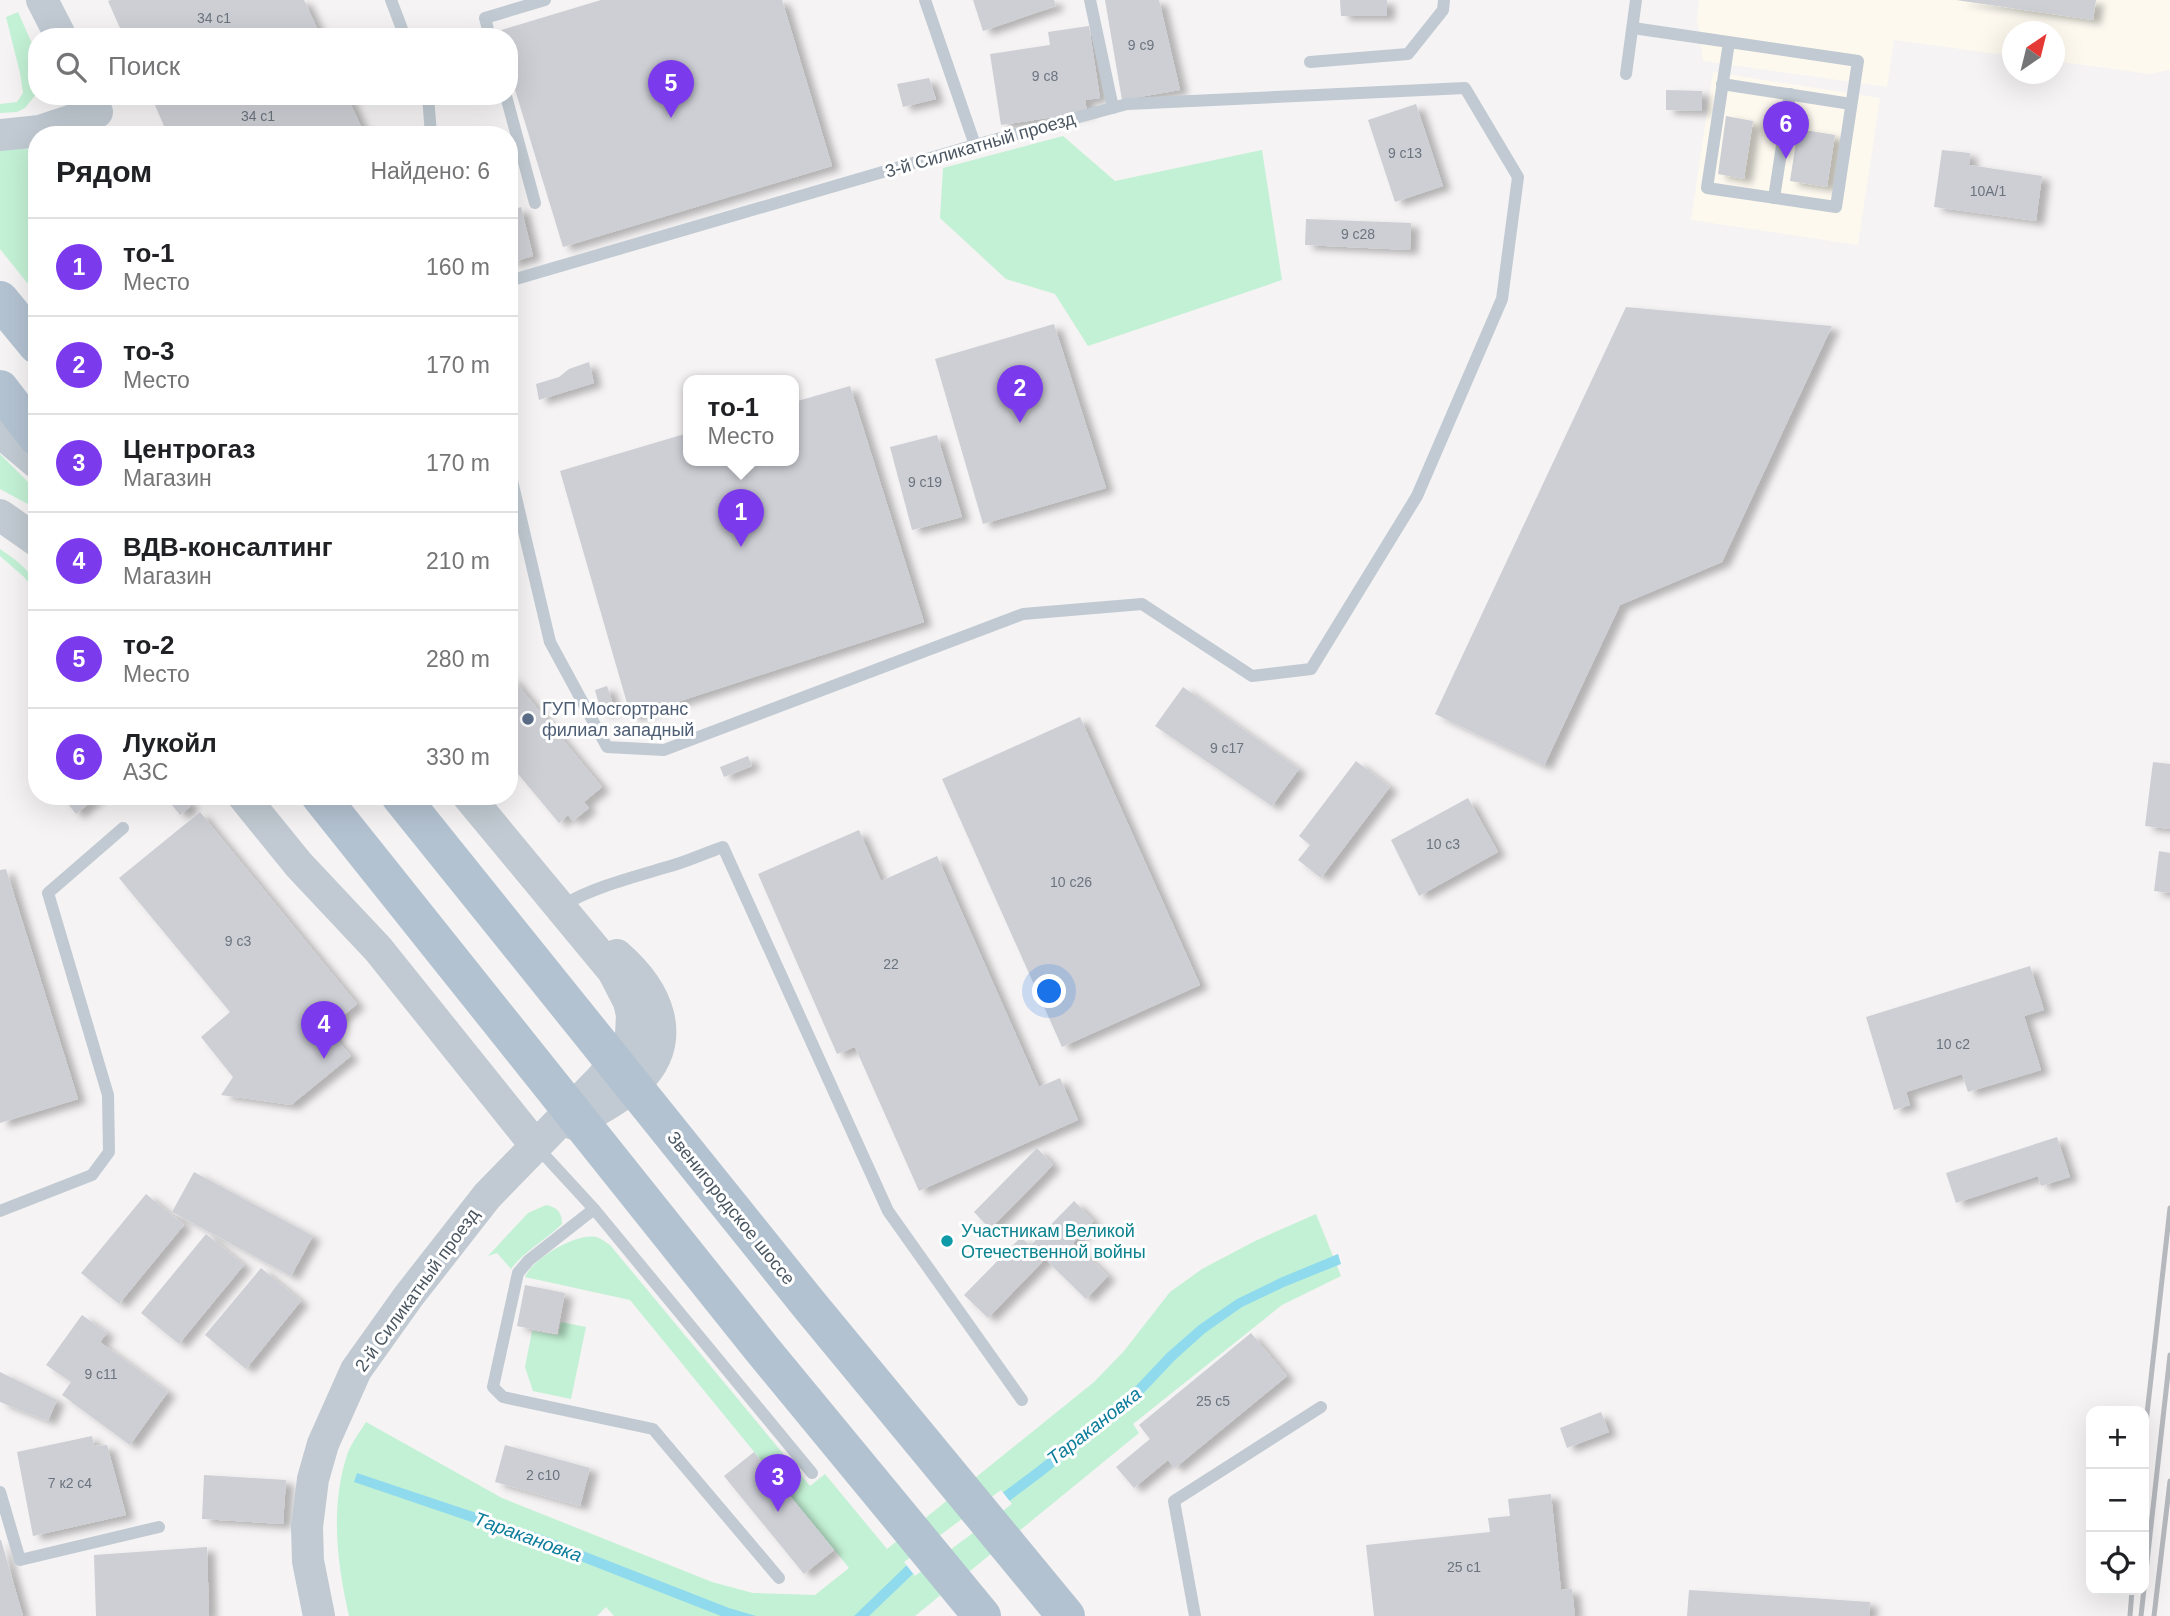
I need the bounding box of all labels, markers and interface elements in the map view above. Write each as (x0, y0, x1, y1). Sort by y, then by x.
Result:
house number: 34 с1 (197, 10, 231, 26)
north arrow (2002, 21, 2065, 84)
search box (28, 28, 518, 105)
house number: 9 с9 (1128, 37, 1154, 53)
icon: search (52, 48, 90, 86)
text: Поиск (108, 51, 180, 81)
pin: 5 (648, 60, 694, 118)
house number: 9 с8 (1032, 68, 1058, 84)
pin: 6 (1763, 101, 1809, 159)
house number: 34 с1 (241, 108, 275, 124)
street label: 3-й Силикатный проезд (883, 108, 1078, 182)
house number: 9 с13 (1388, 145, 1422, 161)
text: Рядом (56, 155, 152, 188)
text: Найдено: 6 (370, 158, 490, 184)
house number: 10А/1 (1970, 183, 2007, 199)
house number: 9 с28 (1341, 226, 1375, 242)
text: то-1 (123, 238, 174, 268)
text: 1 (73, 254, 85, 280)
text: 160 m (426, 254, 490, 280)
text: Место (123, 269, 190, 295)
text: то-3 (123, 336, 174, 366)
text: 2 (73, 352, 85, 378)
text: 170 m (426, 352, 490, 378)
pin: 2 (997, 365, 1043, 423)
text: Место (123, 367, 190, 393)
popup (683, 375, 799, 466)
text: то-1 (708, 392, 759, 422)
text: Место (708, 423, 774, 449)
text: Центрогаз (123, 434, 256, 464)
text: 3 (73, 450, 85, 476)
text: 170 m (426, 450, 490, 476)
text: Магазин (123, 465, 212, 491)
house number: 9 с19 (908, 474, 942, 490)
pin: 1 (718, 489, 764, 547)
text: ВДВ-консалтинг (123, 532, 333, 562)
text: 4 (73, 548, 85, 574)
text: 210 m (426, 548, 490, 574)
text: Магазин (123, 563, 212, 589)
text: то-2 (123, 630, 174, 660)
text: 5 (73, 646, 85, 672)
text: 280 m (426, 646, 490, 672)
text: Место (123, 661, 190, 687)
place label: ГУП Мосгортранс филиал западный (542, 699, 694, 740)
marker: ГУП Мосгортранс филиал западный (520, 711, 536, 727)
text: Лукойл (123, 728, 217, 758)
house number: 9 с17 (1210, 740, 1244, 756)
text: 6 (73, 744, 85, 770)
text: 330 m (426, 744, 490, 770)
text: АЗС (123, 759, 168, 785)
house number: 10 с3 (1426, 836, 1460, 852)
house number: 10 с26 (1050, 874, 1092, 890)
house number: 9 с3 (225, 933, 251, 949)
house number: 22 (883, 956, 899, 972)
your location (1032, 974, 1066, 1008)
pin: 4 (301, 1001, 347, 1059)
house number: 10 с2 (1936, 1036, 1970, 1052)
street label: Звенигородское шоссе (663, 1127, 799, 1289)
street label: 2-й Силикатный проезд (351, 1204, 483, 1375)
place label: Участникам Великой Отечественной войны (961, 1221, 1146, 1262)
marker: Участникам Великой Отечественной войны (939, 1233, 955, 1249)
house number: 9 с11 (84, 1366, 118, 1382)
water label: Таракановка (1043, 1383, 1145, 1469)
house number: 25 с5 (1196, 1393, 1230, 1409)
map controls (2086, 1406, 2149, 1595)
button: + (2086, 1406, 2149, 1469)
pin: 3 (755, 1454, 801, 1512)
house number: 2 с10 (526, 1467, 560, 1483)
button: − (2086, 1469, 2149, 1532)
house number: 7 к2 с4 (48, 1475, 92, 1491)
water label: Таракановка (471, 1508, 585, 1566)
button: locate (2086, 1532, 2149, 1595)
house number: 25 с1 (1447, 1559, 1481, 1575)

